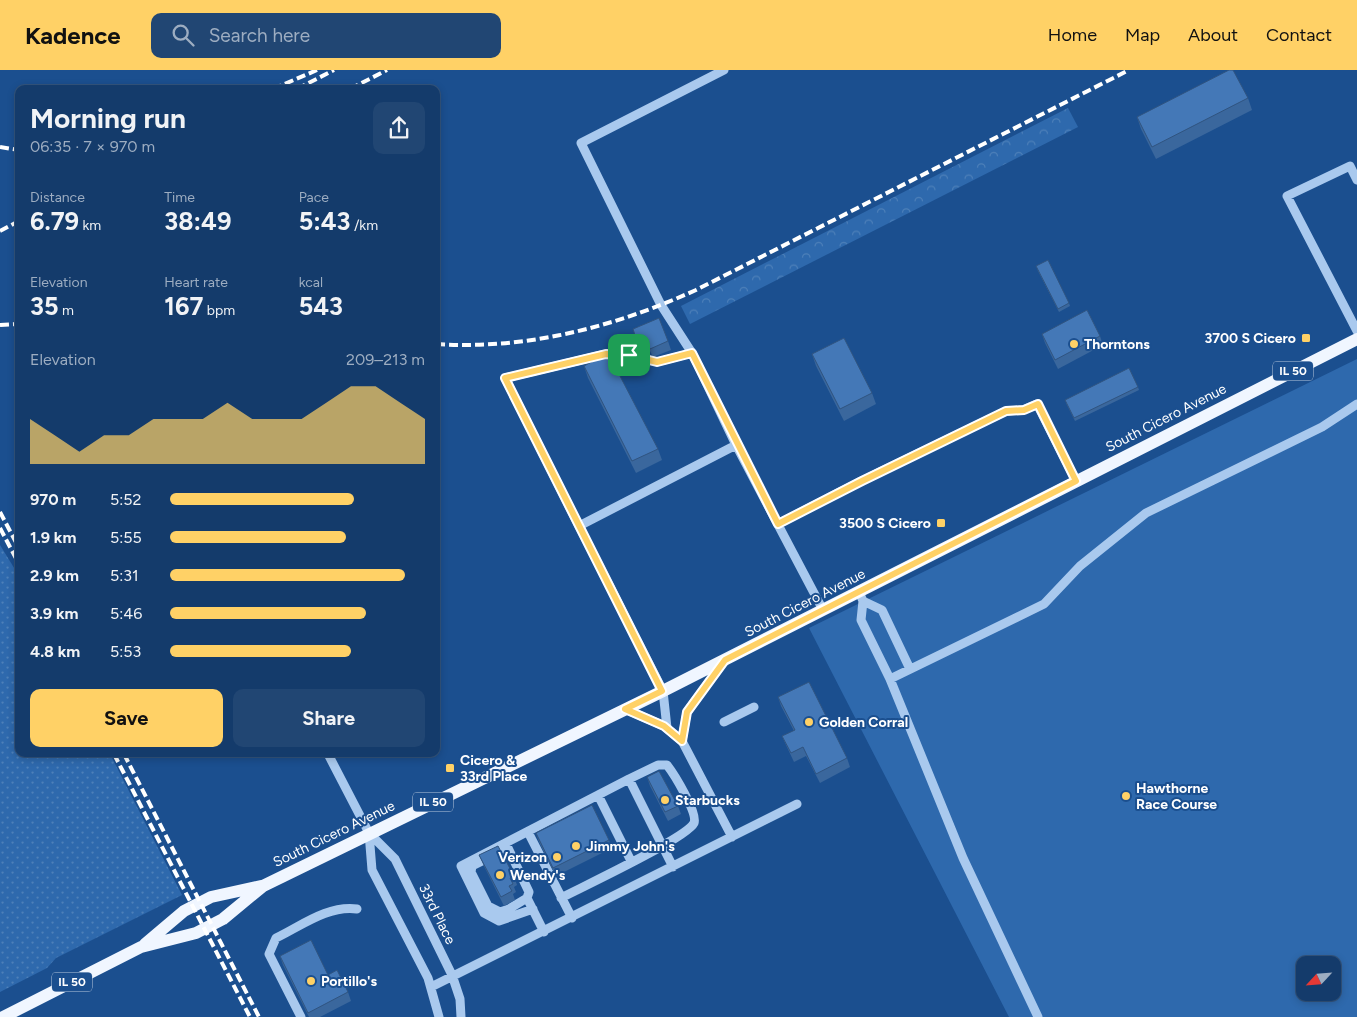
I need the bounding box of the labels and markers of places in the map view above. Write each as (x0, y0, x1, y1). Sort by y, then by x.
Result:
place label: 3700 S Cicero (1204, 330, 1296, 347)
marker: 3700 S Cicero (1300, 332, 1312, 344)
pin (608, 334, 650, 376)
place label: Thorntons (1084, 336, 1150, 353)
marker: Thorntons (1068, 338, 1080, 350)
place label: 3500 S Cicero (839, 515, 931, 532)
marker: 3500 S Cicero (935, 517, 947, 529)
place label: Golden Corral (819, 714, 908, 731)
marker: Golden Corral (803, 716, 815, 728)
place label: Cicero & 33rd Place (460, 752, 528, 785)
marker: Cicero & 33rd Place (444, 762, 456, 774)
place label: Hawthorne Race Course (1136, 780, 1217, 813)
marker: Hawthorne Race Course (1120, 790, 1132, 802)
place label: Starbucks (675, 792, 740, 809)
marker: Starbucks (659, 794, 671, 806)
place label: Jimmy John's (586, 838, 675, 855)
marker: Jimmy John's (570, 840, 582, 852)
place label: Verizon (498, 849, 547, 866)
marker: Verizon (551, 851, 563, 863)
place label: Wendy's (510, 867, 566, 884)
marker: Wendy's (494, 869, 506, 881)
place label: Portillo's (321, 973, 377, 990)
marker: Portillo's (305, 975, 317, 987)

